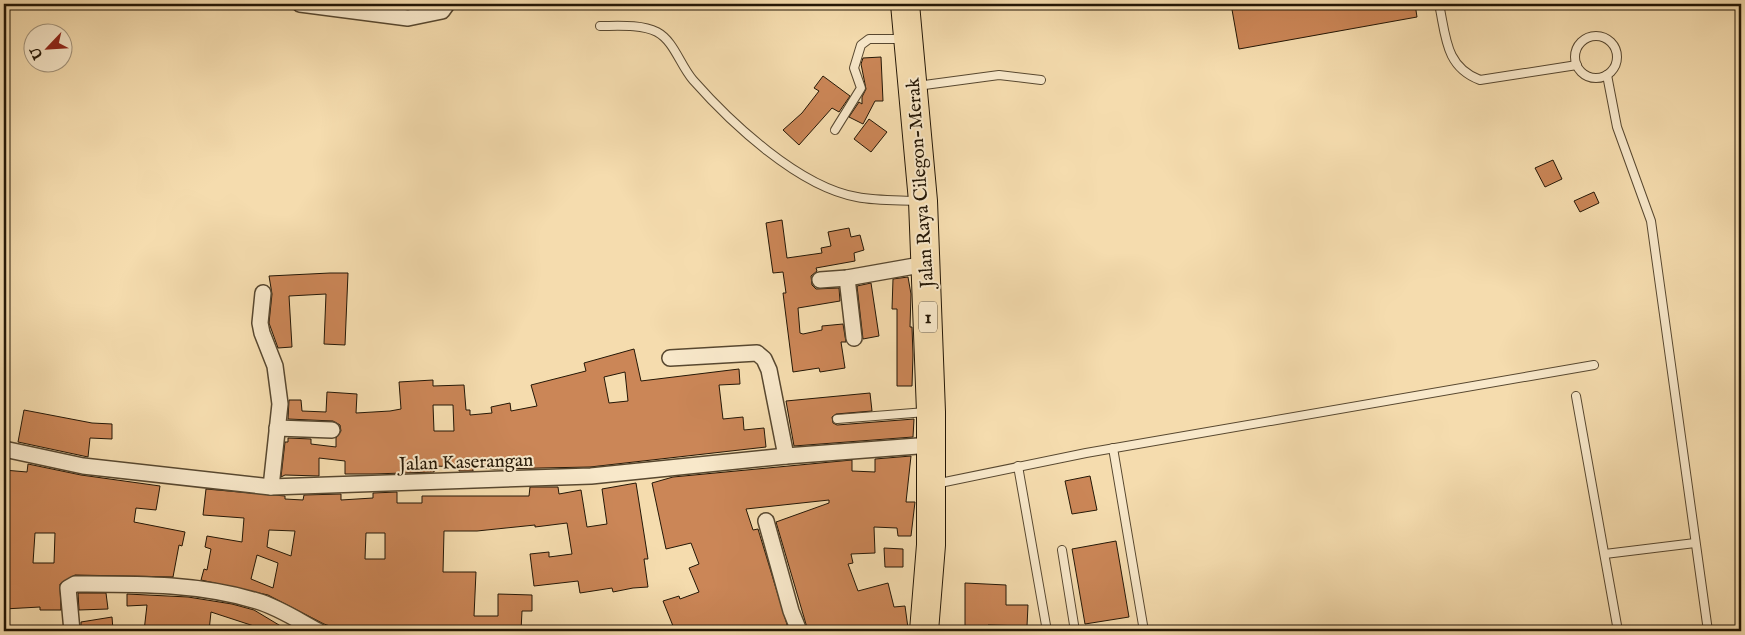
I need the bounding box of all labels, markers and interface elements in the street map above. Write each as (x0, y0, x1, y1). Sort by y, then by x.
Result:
north arrow (22, 22, 72, 72)
text: U (26, 43, 48, 63)
street label: Jalan Raya Cilegon-Merak (902, 76, 940, 291)
road number: 1 (919, 302, 937, 332)
street label: Jalan Kaserangan (396, 449, 534, 477)

